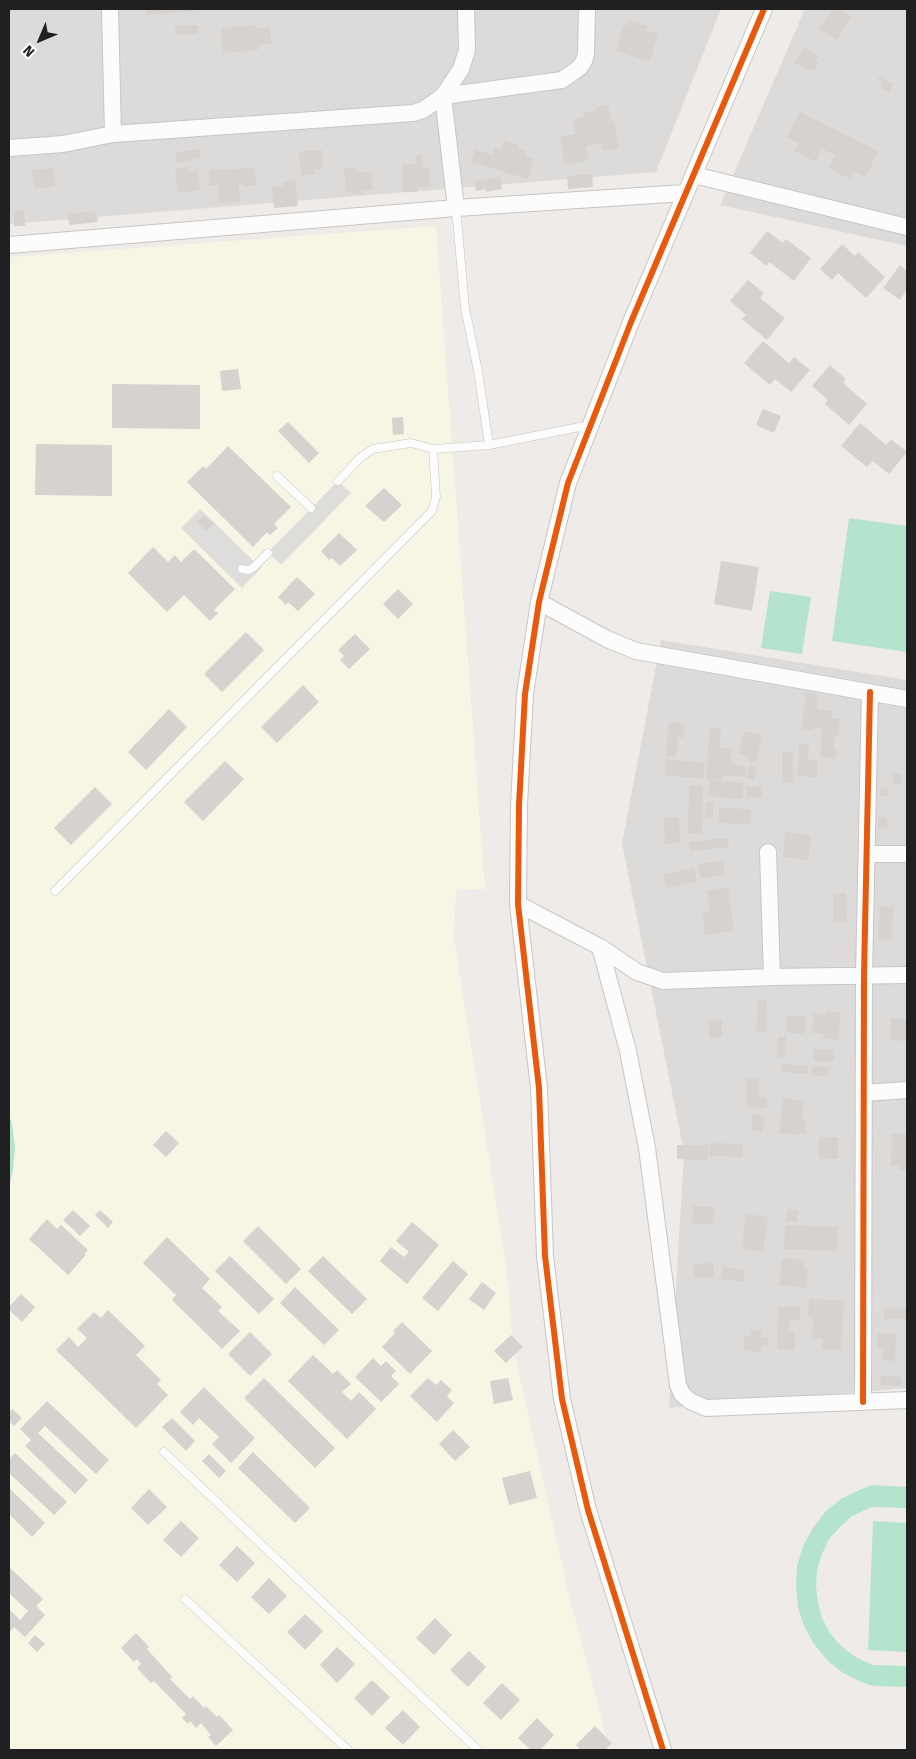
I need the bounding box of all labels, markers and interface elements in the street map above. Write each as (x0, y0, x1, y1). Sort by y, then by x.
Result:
north arrow (15, 15, 65, 65)
text: N (20, 42, 38, 60)

